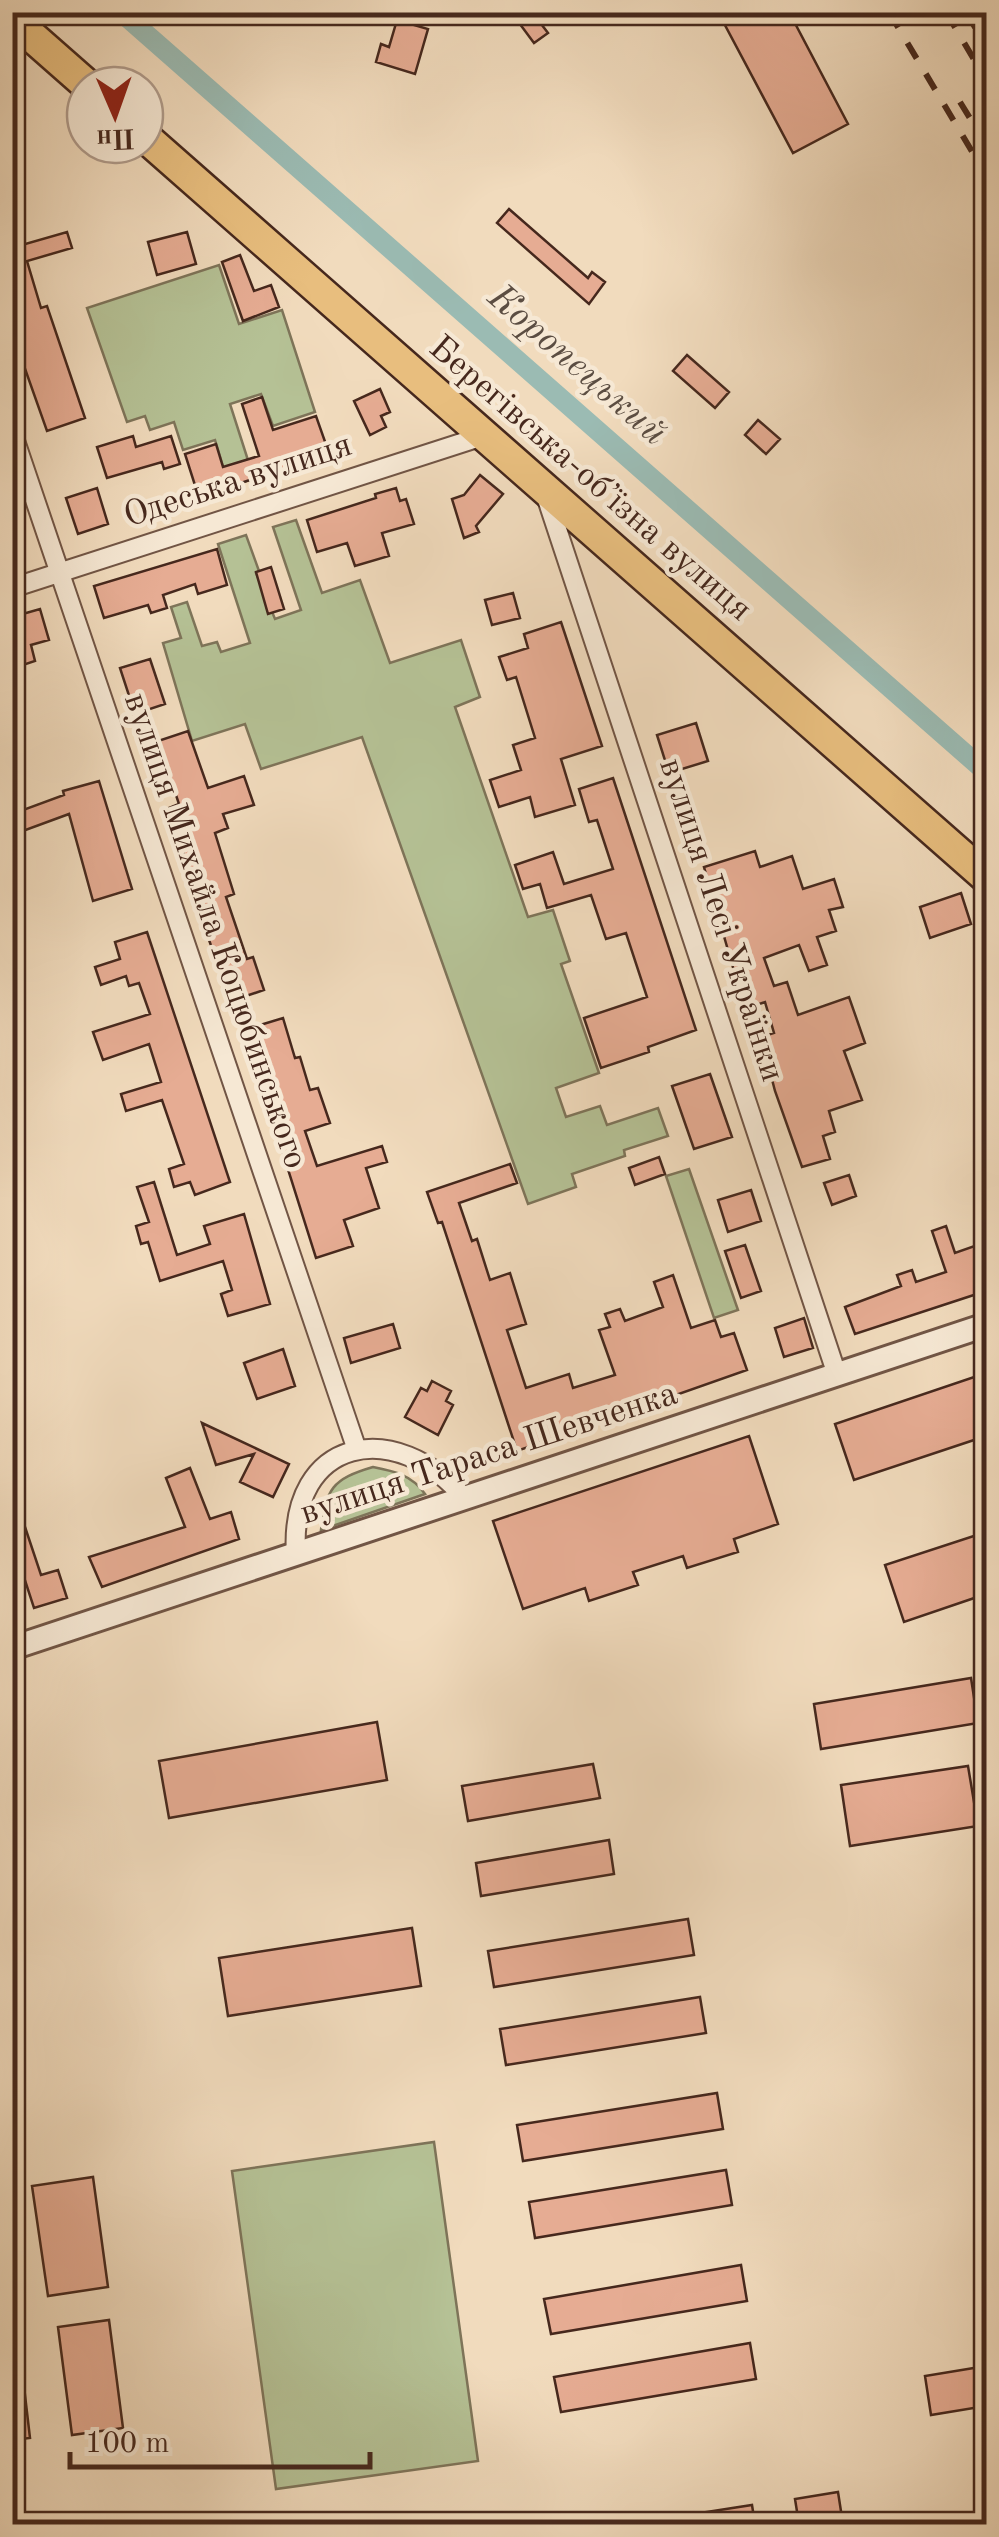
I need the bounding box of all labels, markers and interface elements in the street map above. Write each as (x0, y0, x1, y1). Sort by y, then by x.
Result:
north arrow (65, 65, 165, 165)
text: Пн (96, 122, 136, 152)
water label: Коропецький (480, 278, 674, 454)
street label: Берегівська-обʼїзна вулиця (422, 330, 758, 628)
street label: Одеська вулиця (120, 428, 356, 534)
street label: вулиця Михайла Коцюбинського (117, 689, 313, 1173)
street label: вулиця Лесі Українки (652, 754, 790, 1086)
street label: вулиця Тараса Шевченка (296, 1376, 682, 1532)
scale bar (70, 2407, 370, 2469)
text: 100 m (85, 2429, 169, 2459)

